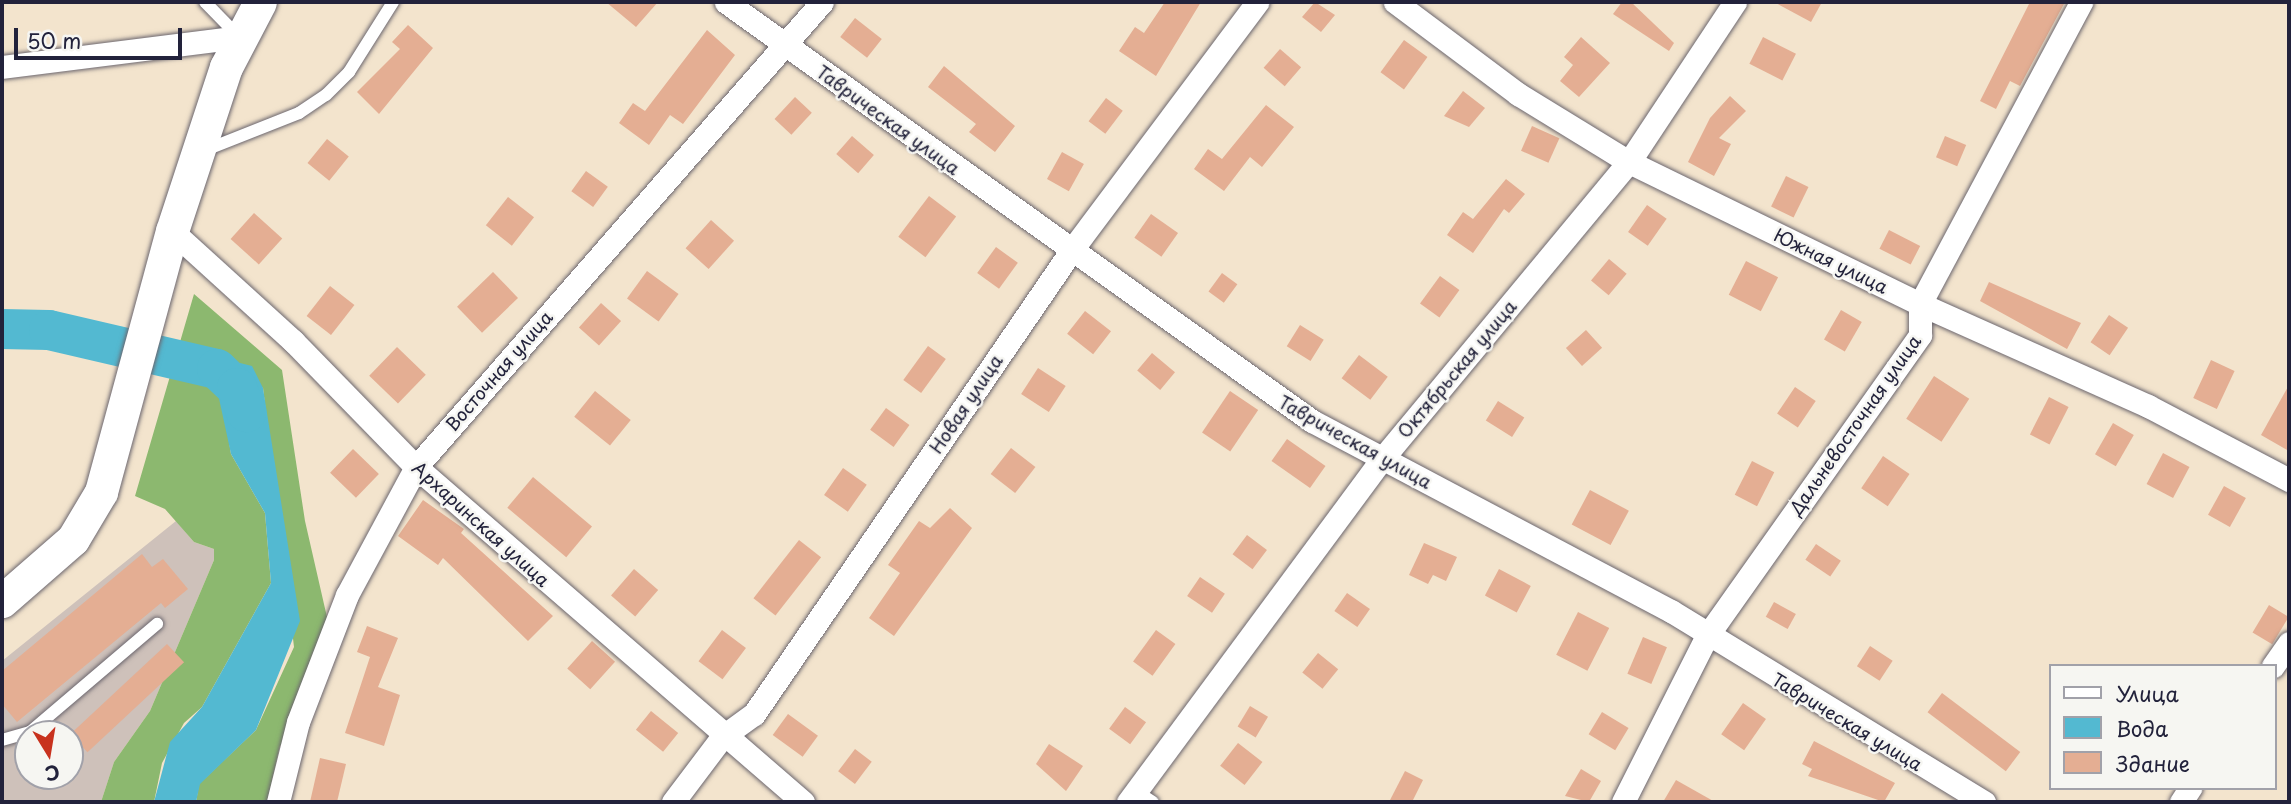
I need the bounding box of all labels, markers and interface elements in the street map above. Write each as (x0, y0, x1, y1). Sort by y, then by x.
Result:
scale bar (18, 14, 186, 58)
text: 50 m (27, 24, 81, 56)
street label: Таврическая улица (812, 61, 964, 179)
street label: Южная улица (1770, 224, 1892, 298)
street label: Октябрьская улица (1393, 295, 1521, 443)
street label: Восточная улица (441, 306, 557, 436)
street label: Дальневосточная улица (1784, 330, 1926, 520)
street label: Новая улица (925, 350, 1007, 458)
street label: Таврическая улица (1274, 391, 1436, 493)
street label: Архаринская улица (408, 456, 554, 592)
legend (2050, 664, 2277, 790)
street label: Таврическая улица (1767, 668, 1927, 776)
text: Улица (2116, 677, 2179, 709)
text: Вода (2116, 712, 2168, 744)
north arrow (14, 720, 84, 790)
text: Здание (2116, 747, 2190, 779)
text: С (43, 759, 62, 789)

